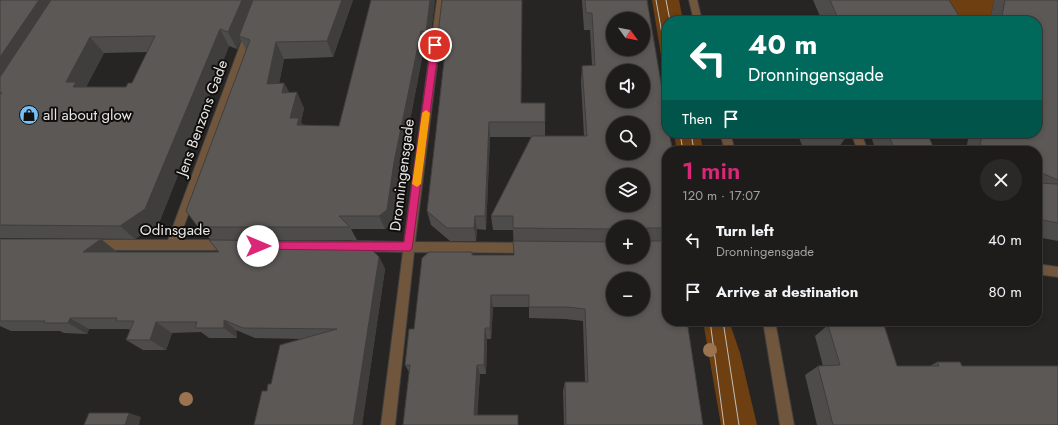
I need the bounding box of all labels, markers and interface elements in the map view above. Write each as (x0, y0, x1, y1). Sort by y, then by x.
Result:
north arrow (606, 12, 650, 56)
map controls (606, 12, 650, 316)
text: 40 m (748, 24, 817, 65)
pin (418, 28, 452, 62)
icon: left (682, 32, 734, 84)
icon: arrive (424, 34, 446, 56)
street label: Jens Benzons Gade (170, 57, 233, 181)
text: Dronningensgade (748, 62, 884, 88)
button: sound (606, 64, 650, 108)
shop icon: all about glow (18, 104, 40, 126)
place label: all about glow (43, 104, 133, 126)
text: Then (682, 108, 712, 130)
icon: arrive (720, 108, 742, 130)
button: search (606, 116, 650, 160)
street label: Dronningensgade (384, 117, 420, 232)
text: 1 min (682, 153, 740, 188)
button: close (980, 159, 1022, 201)
button: layers (606, 168, 650, 212)
text: 120 m · 17:07 (682, 186, 760, 205)
street label: Odinsgade (140, 219, 210, 241)
button: + (606, 220, 650, 264)
text: Turn left (716, 220, 774, 242)
position arrow (237, 225, 279, 267)
icon: left (682, 229, 704, 251)
text: 40 m (988, 229, 1022, 251)
text: Dronningensgade (716, 242, 814, 261)
button: − (606, 272, 650, 316)
icon: arrive (682, 281, 704, 303)
text: Arrive at destination (716, 281, 858, 303)
text: 80 m (989, 281, 1022, 303)

